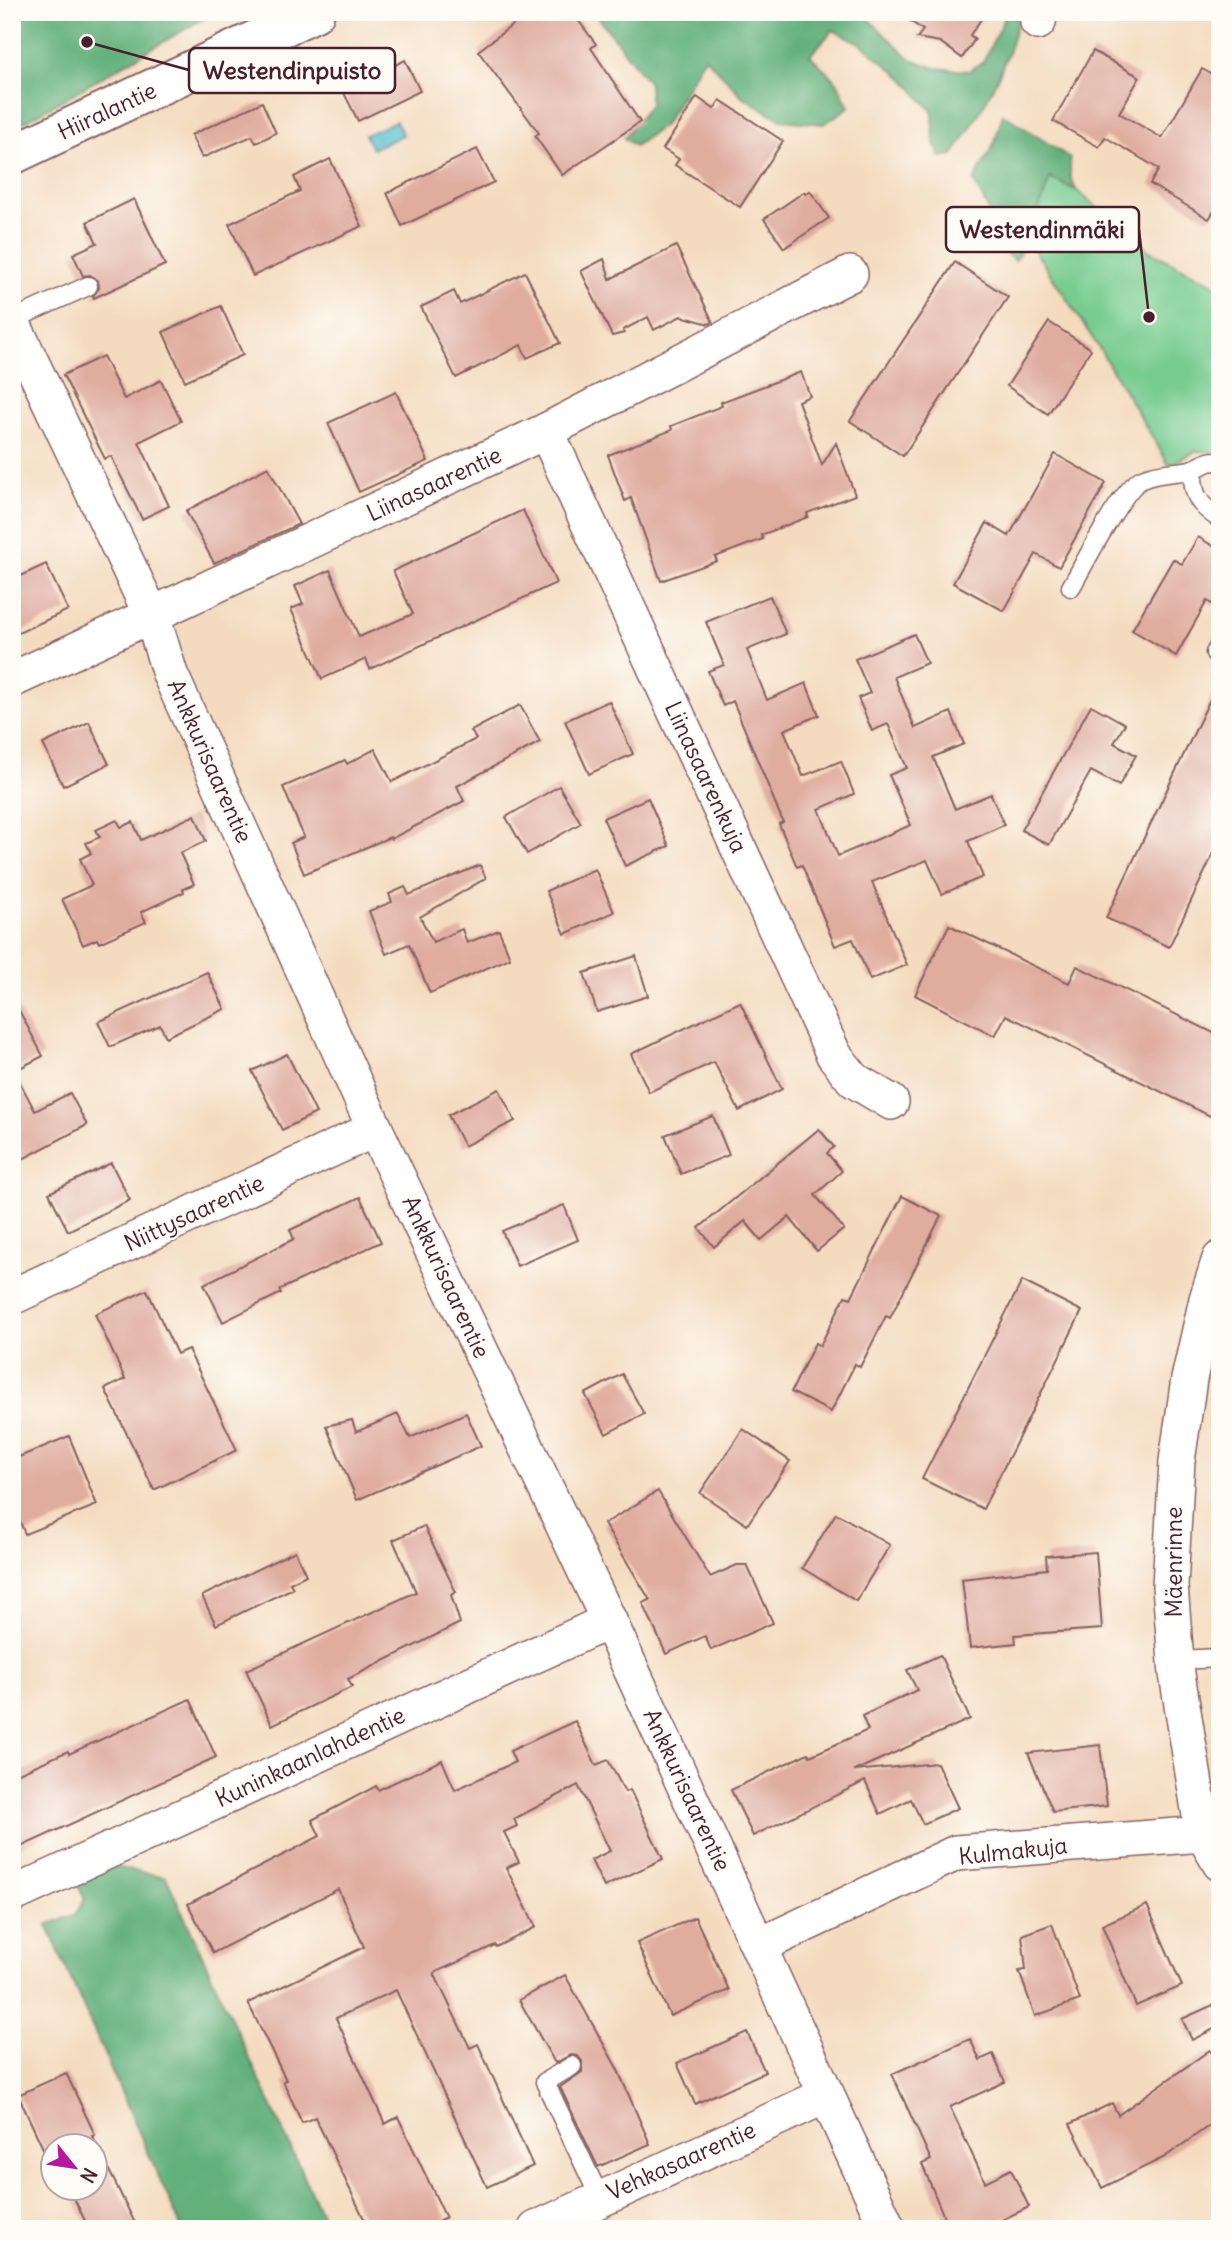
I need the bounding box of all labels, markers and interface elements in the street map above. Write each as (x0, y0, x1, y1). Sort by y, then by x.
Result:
callout: Westendinpuisto (189, 48, 395, 93)
text: Westendinpuisto (203, 55, 381, 85)
street label: Hiiralantie (53, 75, 161, 146)
callout: Westendinmäki (946, 207, 1139, 252)
text: Westendinmäki (959, 214, 1125, 244)
street label: Liinasaarentie (362, 440, 506, 527)
street label: Ankkurisaarentie (161, 675, 259, 847)
street label: Liinasaarenkuja (659, 696, 754, 857)
street label: Niittysaarentie (119, 1168, 268, 1258)
street label: Ankkurisaarentie (396, 1191, 497, 1363)
street label: Mäenrinne (1159, 1507, 1188, 1617)
street label: Kuninkaanlahdentie (210, 1700, 409, 1813)
street label: Ankkurisaarentie (637, 1704, 738, 1876)
street label: Kulmakuja (957, 1830, 1069, 1871)
street label: Vehkasaarentie (602, 2115, 760, 2206)
north arrow (38, 2132, 108, 2202)
text: N (75, 2164, 102, 2187)

